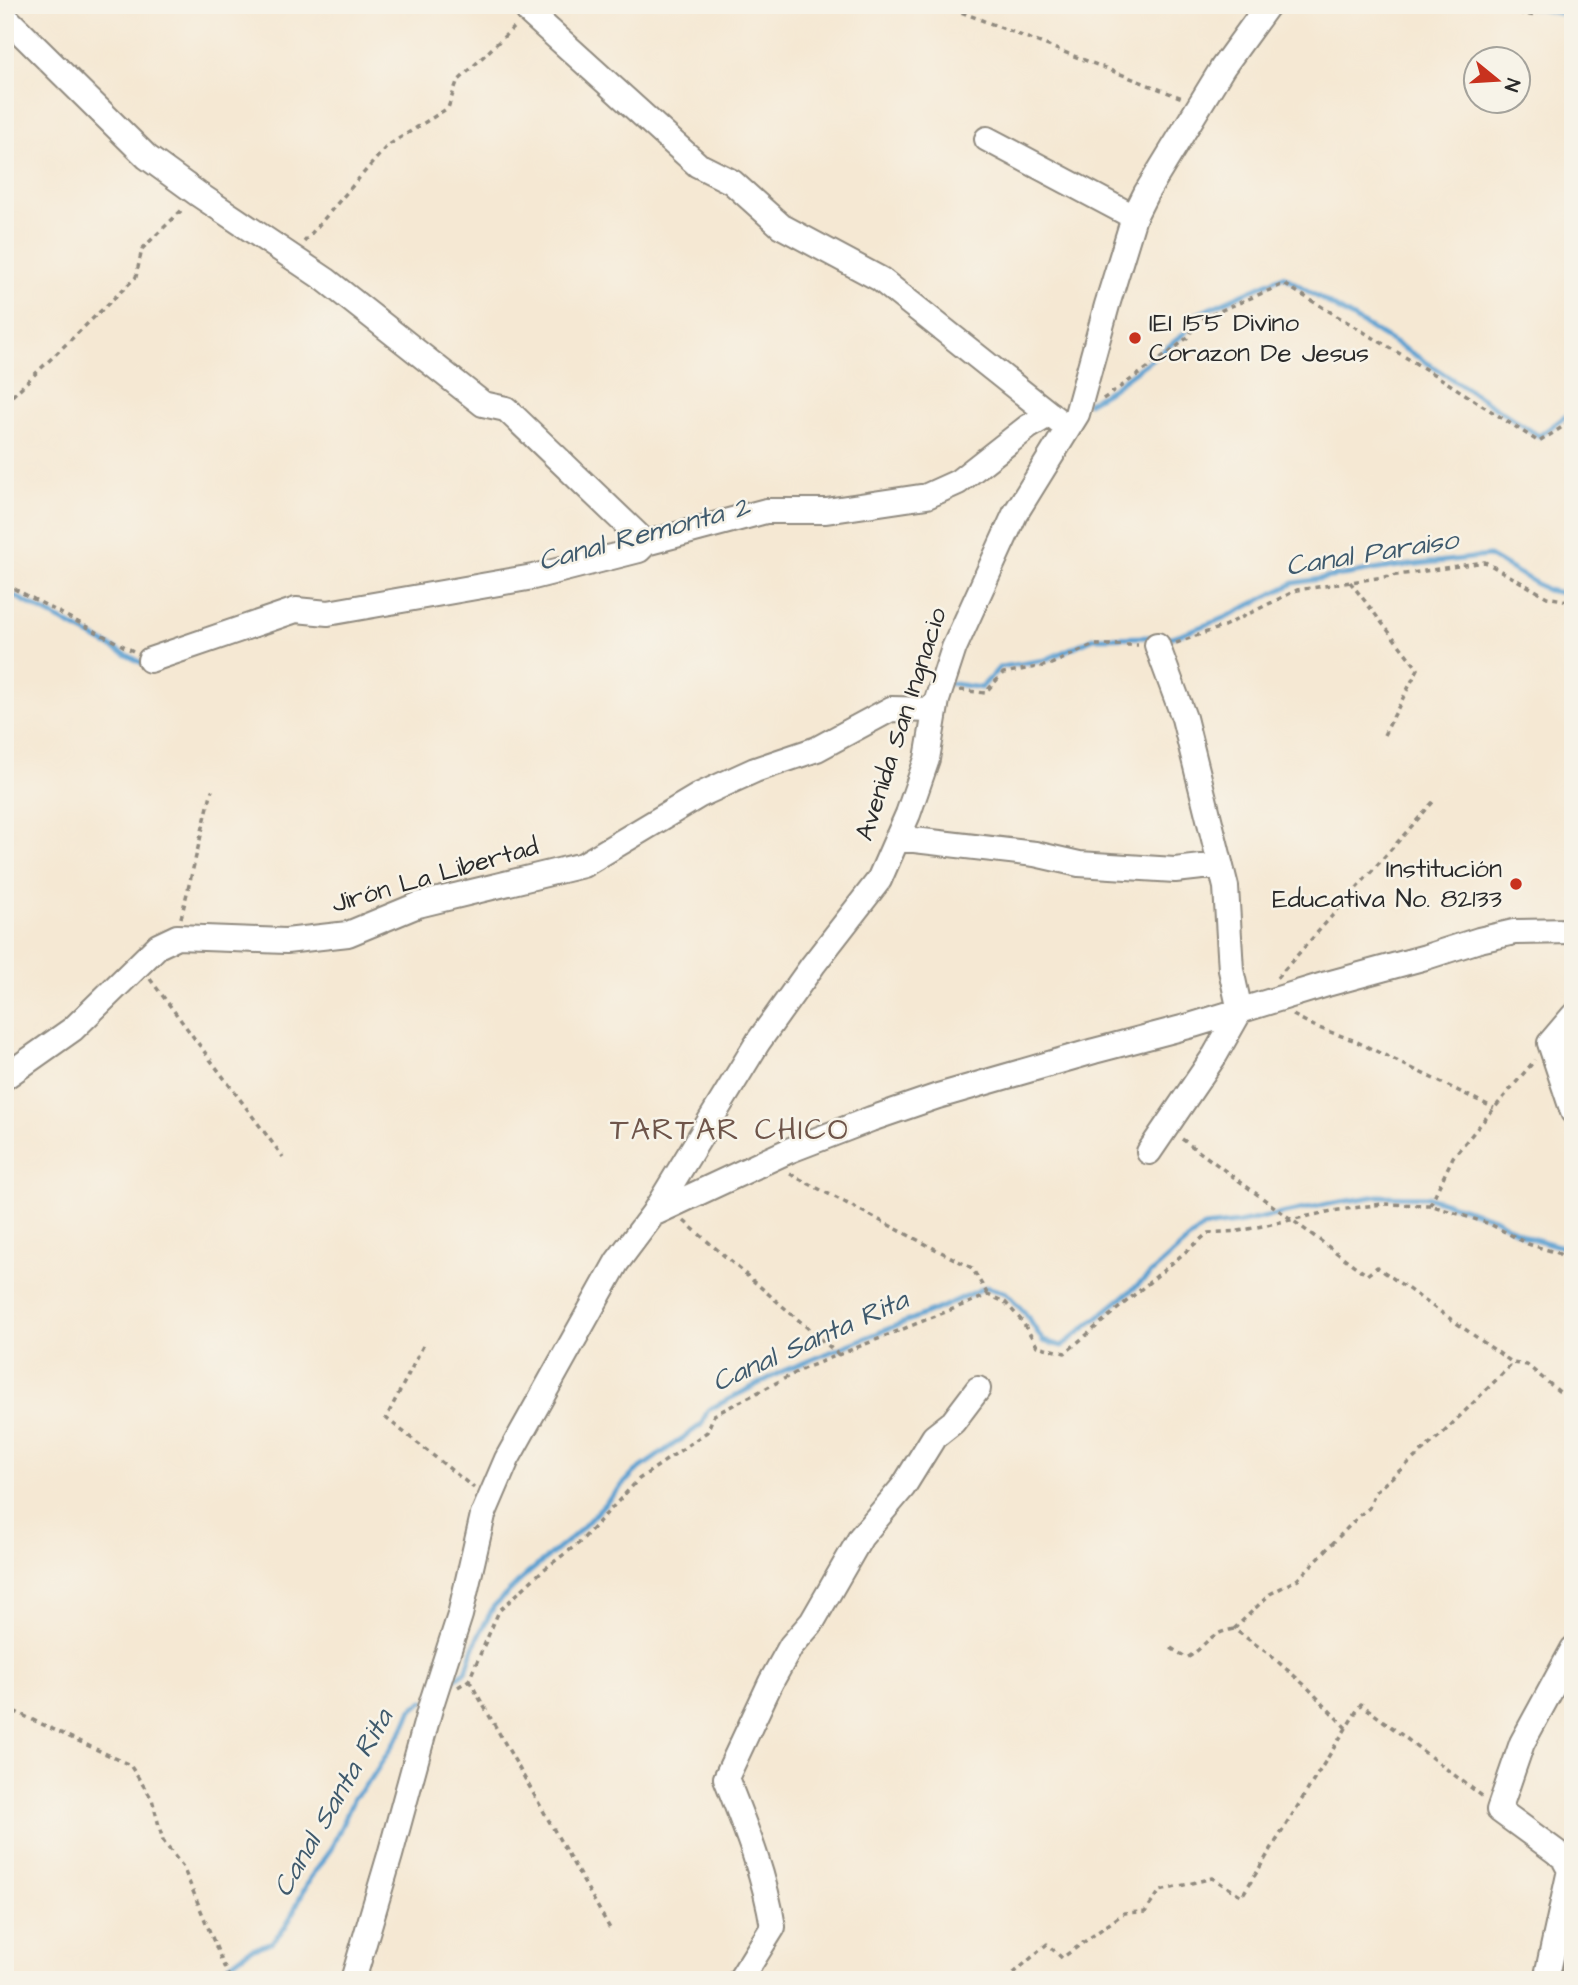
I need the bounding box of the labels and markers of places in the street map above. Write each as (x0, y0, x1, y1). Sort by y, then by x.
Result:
place label: IEI 155 Divino Corazon De Jesus (1149, 305, 1369, 371)
marker: IEI 155 Divino Corazon De Jesus (1127, 330, 1143, 346)
place label: Institución Educativa No. 82133 (1272, 851, 1502, 917)
marker: Institución Educativa No. 82133 (1508, 876, 1524, 892)

